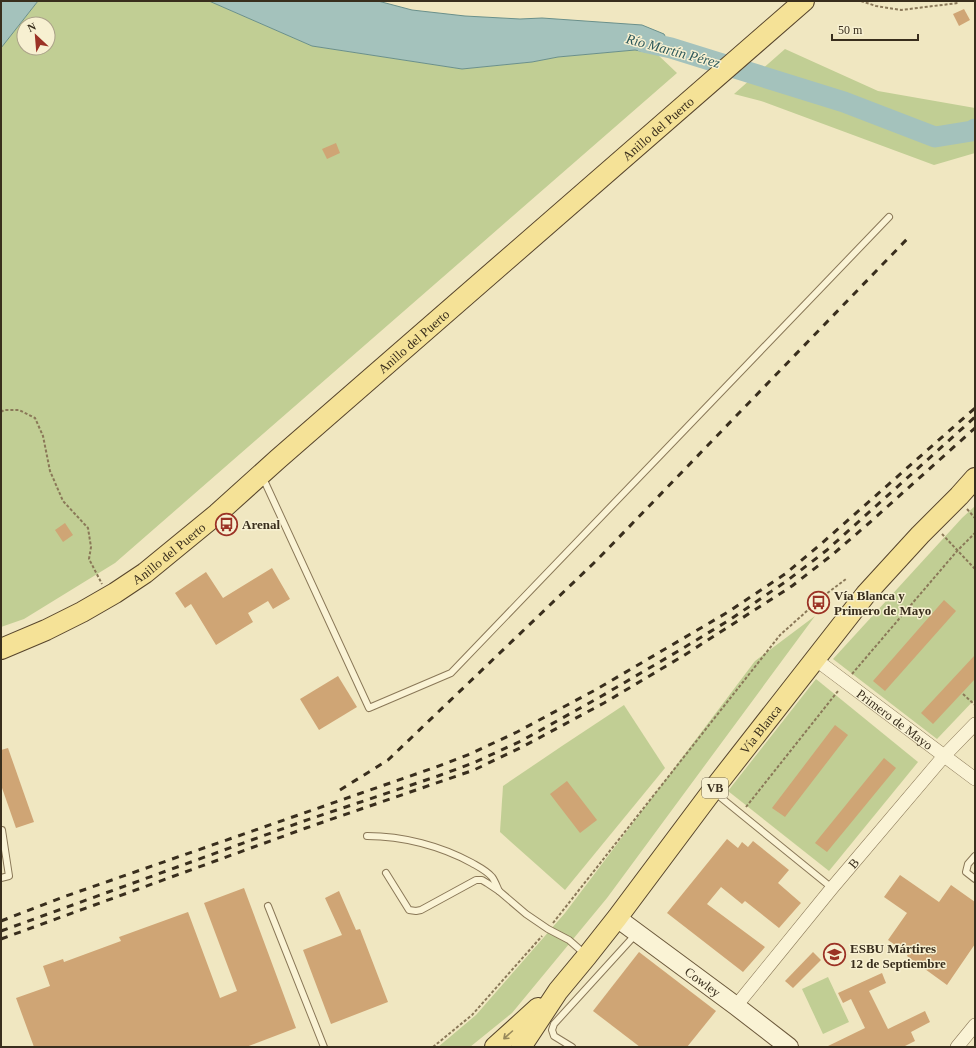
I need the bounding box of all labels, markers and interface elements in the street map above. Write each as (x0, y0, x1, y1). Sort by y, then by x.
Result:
north arrow (16, 16, 56, 56)
scale bar (832, 16, 918, 42)
text: N (25, 20, 38, 34)
text: 50 m (838, 23, 863, 37)
water label: Río Martín Pérez (623, 31, 722, 71)
street label: Anillo del Puerto (619, 93, 696, 163)
street label: Anillo del Puerto (375, 306, 452, 376)
bus stop icon: Arenal (214, 511, 240, 537)
place label: Arenal (242, 517, 280, 532)
street label: Anillo del Puerto (129, 519, 208, 587)
place label: Vía Blanca y Primero de Mayo (834, 588, 931, 618)
bus stop icon: Vía Blanca y Primero de Mayo (806, 589, 832, 615)
street label: Primero de Mayo (854, 686, 936, 752)
street label: Vía Blanca (736, 702, 784, 757)
road number: VB (702, 778, 728, 798)
street label: B (845, 855, 862, 871)
place label: ESBU Mártires 12 de Septiembre (850, 941, 946, 971)
school or university icon: ESBU Mártires 12 de Septiembre (822, 942, 848, 968)
street label: Cowley (682, 964, 724, 1000)
one-way arrow (503, 1031, 513, 1040)

